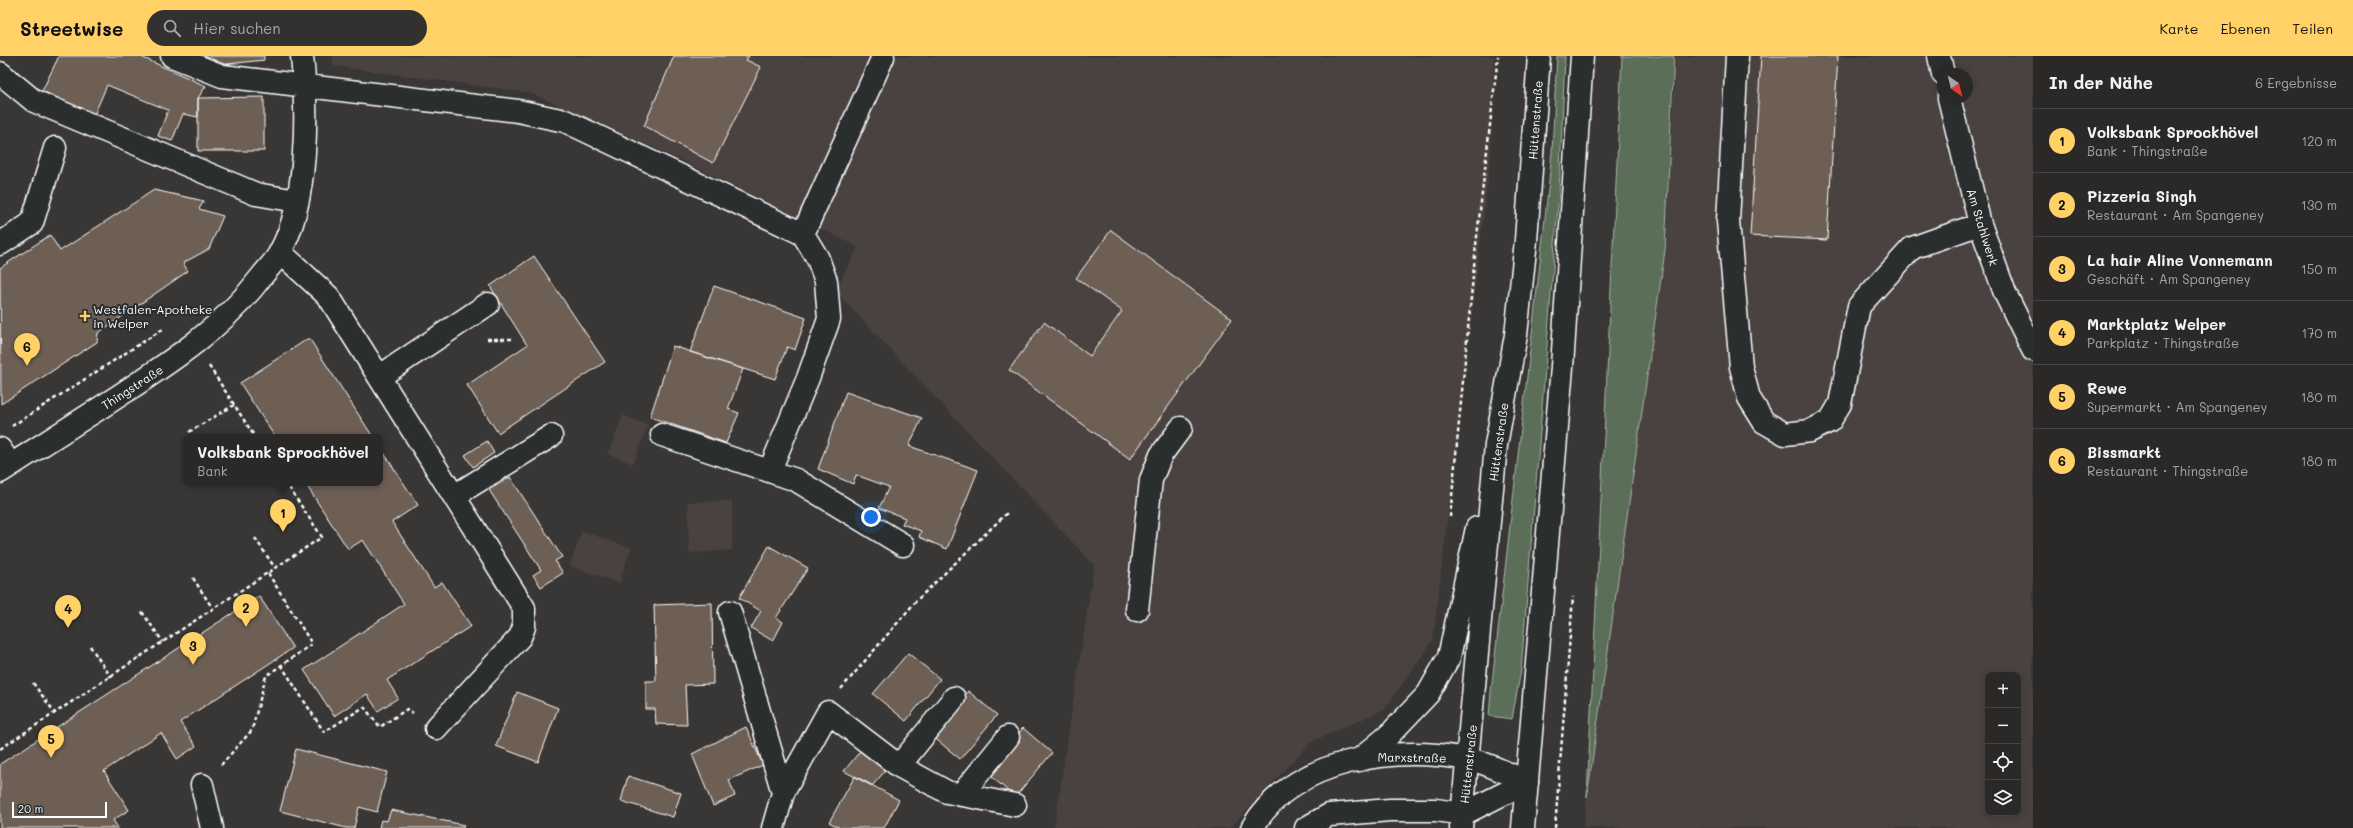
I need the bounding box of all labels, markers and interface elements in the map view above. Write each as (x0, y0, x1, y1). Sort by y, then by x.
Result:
search box (147, 10, 427, 46)
text: Streetwise (20, 16, 123, 41)
icon: search (161, 17, 183, 39)
text: Hier suchen (193, 18, 281, 38)
text: Karte (2159, 19, 2199, 38)
text: Ebenen (2221, 19, 2270, 38)
text: Teilen (2292, 19, 2333, 38)
north arrow (1937, 68, 1973, 104)
text: In der Nähe (2049, 71, 2153, 93)
text: 6 Ergebnisse (2255, 74, 2337, 91)
street label: Hüttenstraße (1524, 80, 1546, 160)
text: Volksbank Sprockhövel (2087, 122, 2258, 142)
text: 1 (2059, 132, 2065, 149)
text: 120 m (2301, 132, 2337, 149)
text: Bank · Thingstraße (2087, 142, 2208, 159)
street label: Am Stahlwerk (1964, 186, 2002, 268)
text: Pizzeria Singh (2087, 186, 2196, 206)
text: 2 (2058, 196, 2066, 213)
text: 130 m (2301, 196, 2337, 213)
text: Restaurant · Am Spangeney (2087, 206, 2264, 223)
text: La hair Aline Vonnemann (2087, 250, 2273, 270)
text: 3 (2058, 260, 2066, 277)
text: 150 m (2301, 260, 2337, 277)
text: Geschäft · Am Spangeney (2087, 270, 2251, 287)
place label: Westfalen-Apotheke in Welper (93, 301, 212, 331)
marker: Westfalen-Apotheke in Welper (80, 311, 90, 321)
text: Marktplatz Welper (2087, 314, 2226, 334)
text: 4 (2058, 324, 2066, 341)
text: 170 m (2301, 324, 2337, 341)
pin: 6 (14, 333, 40, 366)
text: Parkplatz · Thingstraße (2087, 334, 2239, 351)
street label: Thingstraße (98, 361, 166, 413)
text: Rewe (2087, 378, 2127, 398)
text: 5 (2058, 388, 2066, 405)
text: 180 m (2301, 388, 2337, 405)
text: Supermarkt · Am Spangeney (2087, 398, 2267, 415)
street label: Hüttenstraße (1485, 402, 1511, 482)
popup (183, 434, 383, 486)
text: Volksbank Sprockhövel (197, 442, 369, 462)
text: Bissmarkt (2087, 442, 2161, 462)
text: 6 (2058, 452, 2066, 469)
text: 180 m (2301, 452, 2337, 469)
text: Bank (197, 462, 228, 479)
text: Restaurant · Thingstraße (2087, 462, 2248, 479)
pin: 1 (270, 499, 296, 532)
your location (861, 507, 881, 527)
pin: 2 (233, 594, 259, 627)
pin: 4 (55, 595, 81, 628)
pin: 3 (180, 632, 206, 665)
map controls (1985, 672, 2021, 816)
button: + (1985, 672, 2021, 708)
button: − (1985, 708, 2021, 744)
street label: Hüttenstraße (1456, 724, 1480, 804)
pin: 5 (38, 725, 64, 758)
button: locate (1985, 744, 2021, 780)
street label: Marxstraße (1377, 748, 1447, 766)
button: layers (1985, 780, 2021, 816)
scale bar (12, 800, 107, 819)
text: 20 m (18, 801, 43, 816)

